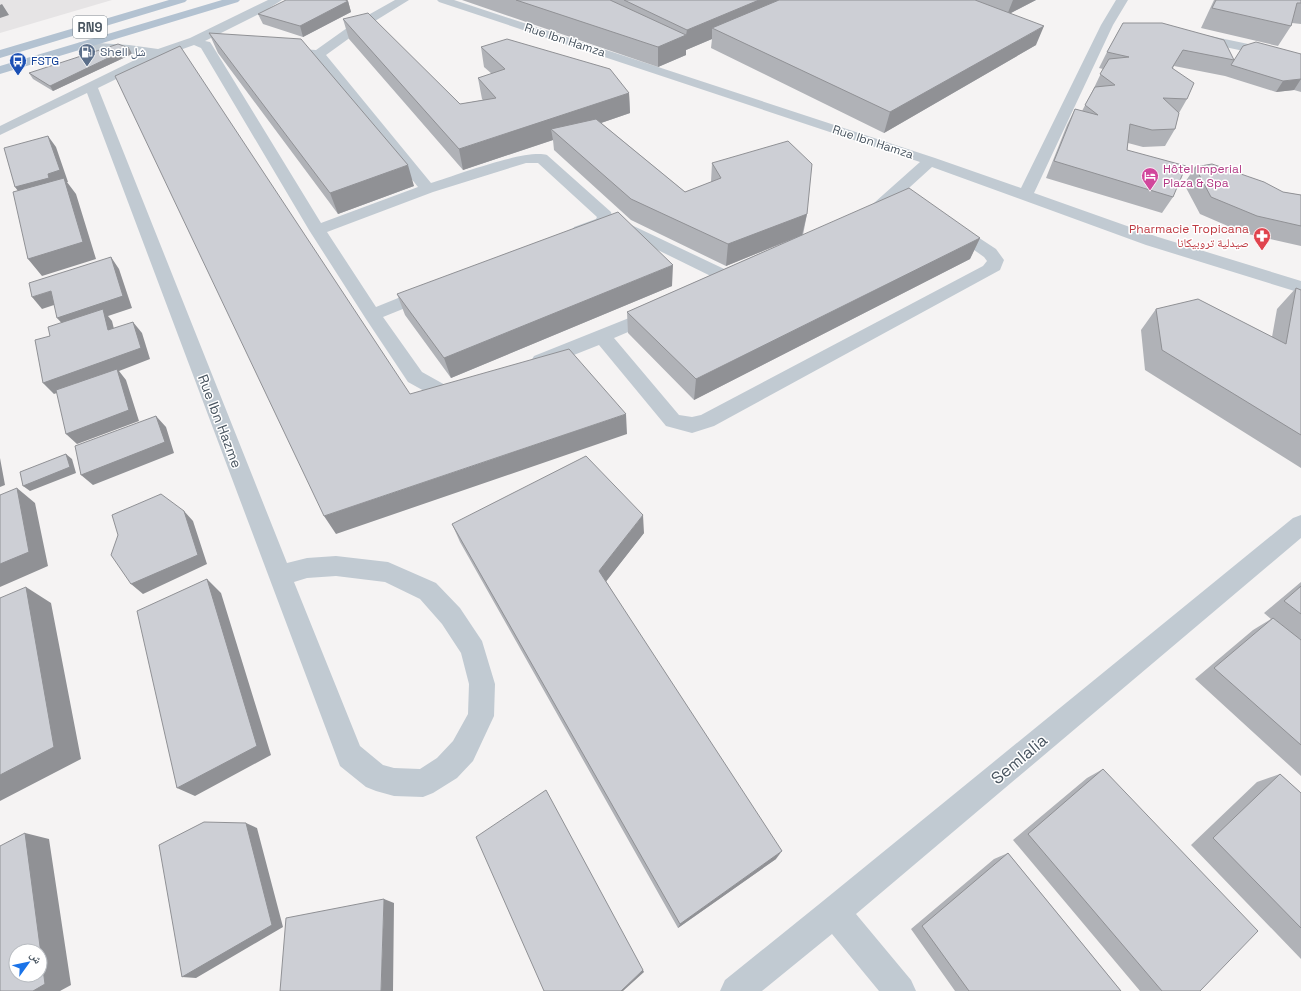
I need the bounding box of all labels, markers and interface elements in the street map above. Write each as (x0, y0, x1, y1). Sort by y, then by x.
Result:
road number: RN9 (73, 16, 107, 38)
street label: Rue Ibn Hamza (522, 19, 608, 61)
fuel station icon: Shell شل (77, 42, 97, 67)
place label: Shell شل (100, 44, 146, 60)
bus stop icon: FSTG (8, 51, 28, 76)
place label: FSTG (31, 53, 59, 69)
street label: Rue Ibn Hamza (830, 121, 916, 163)
place label: Hôtel Imperial Plaza & Spa (1163, 161, 1242, 191)
hotel icon: Hôtel Imperial Plaza & Spa (1140, 166, 1160, 191)
place label: Pharmacie Tropicana صيدلية تروبيكانا (1129, 221, 1249, 251)
pharmacy icon: Pharmacie Tropicana صيدلية تروبيكانا (1252, 226, 1272, 251)
street label: Rue Ibn Hazme (194, 372, 246, 470)
street label: Semlalia (986, 729, 1052, 789)
north arrow (8, 943, 48, 983)
text: ش (26, 949, 46, 967)

